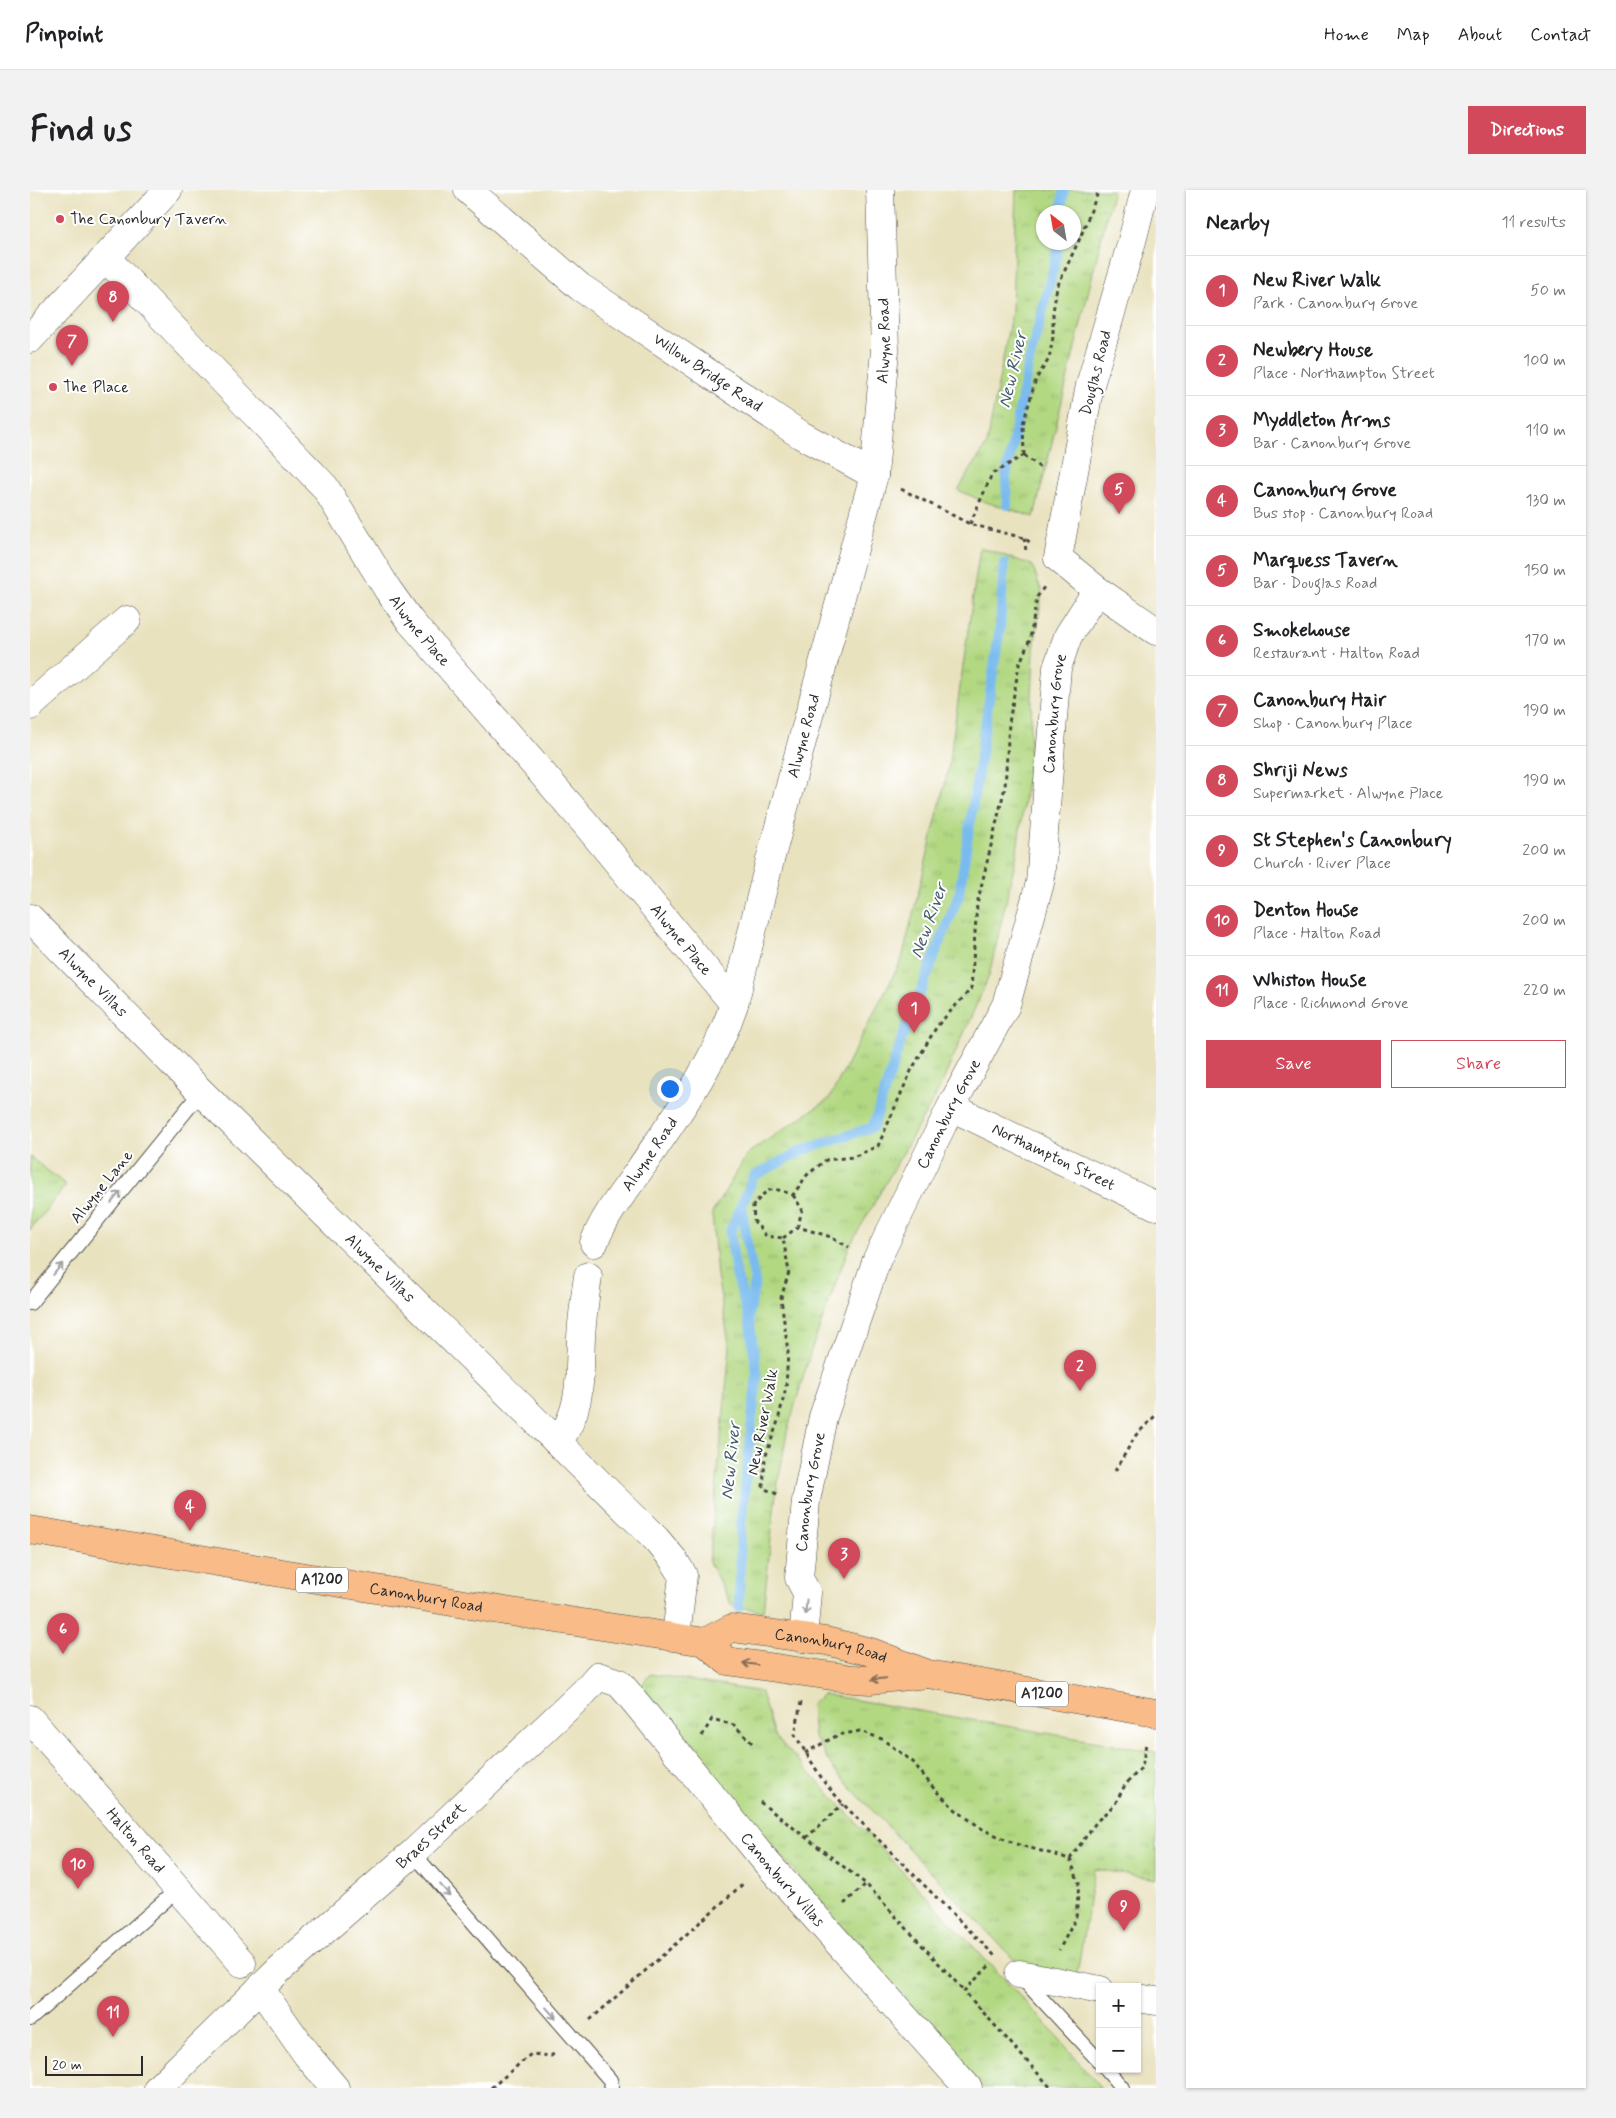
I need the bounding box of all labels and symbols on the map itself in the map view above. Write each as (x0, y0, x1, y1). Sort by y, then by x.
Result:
north arrow (1036, 205, 1081, 250)
place label: The Canonbury Tavern (70, 209, 228, 230)
marker: The Canonbury Tavern (54, 213, 66, 225)
pin: 8 (97, 281, 129, 322)
street label: Alwyne Road (872, 297, 896, 385)
pin: 7 (56, 325, 88, 366)
water label: New River (993, 327, 1034, 410)
street label: Willow Bridge Road (649, 328, 767, 417)
street label: Douglas Road (1075, 328, 1118, 418)
place label: The Place (63, 377, 129, 398)
marker: The Place (47, 381, 59, 393)
pin: 5 (1103, 473, 1135, 514)
street label: Alwyne Place (384, 590, 455, 671)
street label: Canonbury Grove (1038, 650, 1072, 774)
street label: Alwyne Road (782, 692, 825, 780)
water label: New River (904, 878, 954, 962)
street label: Alwyne Place (645, 899, 717, 980)
street label: Alwyne Villas (54, 943, 132, 1022)
pin: 1 (898, 992, 930, 1033)
street label: Canonbury Grove (912, 1055, 986, 1173)
your location (657, 1076, 683, 1102)
street label: Alwyne Road (617, 1113, 683, 1196)
street label: Northampton Street (989, 1118, 1119, 1195)
street label: Alwyne Lane (66, 1146, 138, 1228)
one-way arrow (111, 1191, 122, 1204)
street label: Alwyne Villas (340, 1229, 420, 1307)
one-way arrow (52, 1263, 63, 1276)
pin: 2 (1064, 1350, 1096, 1391)
street label: New River Walk (742, 1367, 784, 1477)
water label: New River (715, 1419, 747, 1501)
street label: Canonbury Grove (791, 1430, 830, 1553)
pin: 4 (174, 1490, 206, 1531)
pin: 3 (828, 1538, 860, 1579)
road number: A1200 (296, 1568, 348, 1592)
street label: Canonbury Road (368, 1578, 485, 1618)
one-way arrow (801, 1599, 811, 1615)
pin: 6 (47, 1613, 79, 1654)
street label: Canonbury Road (773, 1624, 890, 1668)
one-way arrow (742, 1659, 758, 1669)
one-way arrow (872, 1674, 888, 1683)
road number: A1200 (1016, 1682, 1068, 1706)
street label: Braes Street (392, 1797, 471, 1874)
street label: Halton Road (101, 1803, 170, 1878)
street label: Canonbury Villas (736, 1828, 830, 1931)
pin: 10 (62, 1848, 94, 1889)
one-way arrow (439, 1884, 451, 1897)
pin: 9 (1108, 1890, 1140, 1931)
pin: 11 (97, 1996, 129, 2037)
one-way arrow (546, 2007, 557, 2020)
scale bar (45, 2053, 142, 2076)

